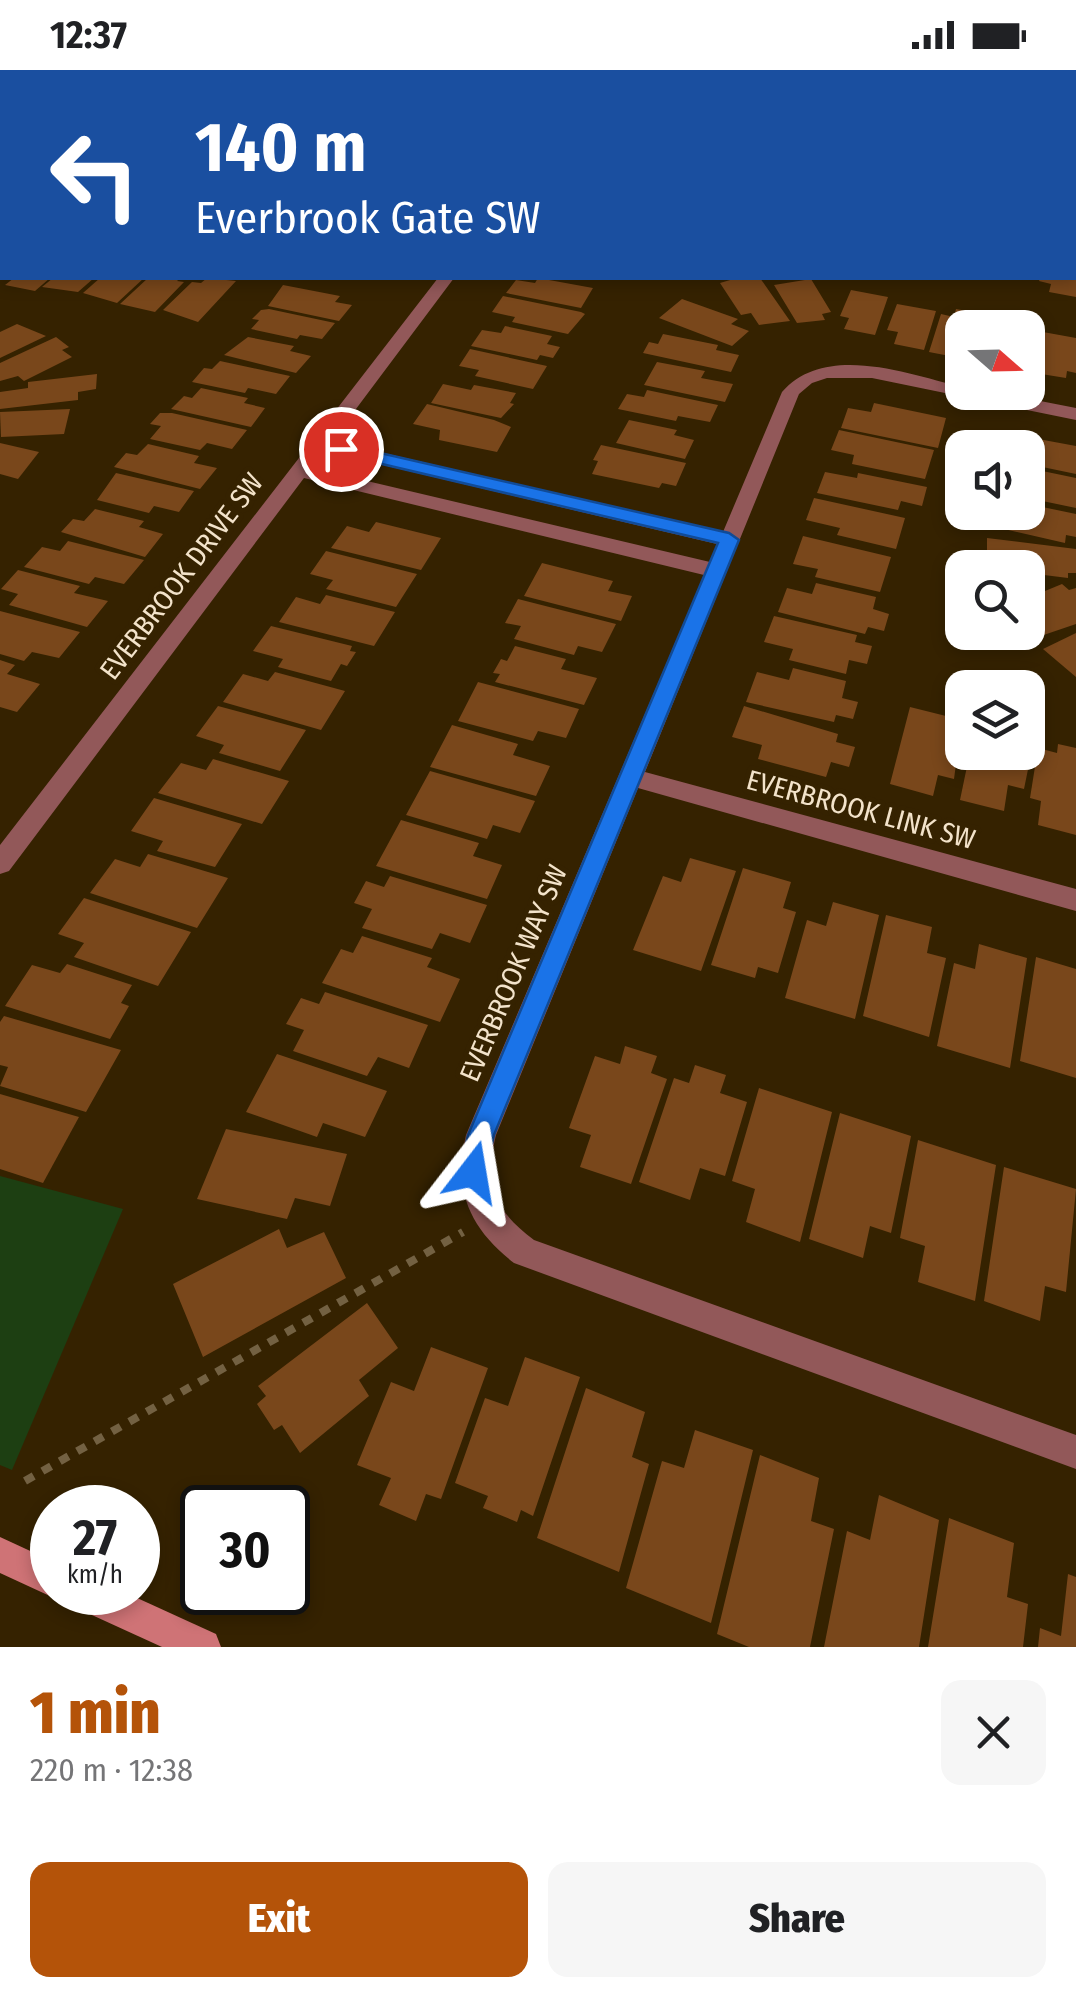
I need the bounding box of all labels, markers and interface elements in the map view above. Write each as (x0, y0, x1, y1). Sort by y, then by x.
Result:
text: 12:37 (50, 12, 127, 58)
text: 140 m (195, 106, 367, 190)
icon: left (30, 110, 160, 240)
text: Everbrook Gate SW (195, 191, 541, 245)
north arrow (945, 310, 1045, 410)
map controls (945, 310, 1045, 770)
pin (299, 407, 384, 492)
icon: arrive (314, 422, 369, 477)
button: sound (945, 430, 1045, 530)
street label: EVERBROOK DRIVE SW (93, 466, 270, 686)
button: search (945, 550, 1045, 650)
button: layers (945, 670, 1045, 770)
street label: EVERBROOK LINK SW (743, 763, 979, 856)
street label: EVERBROOK WAY SW (453, 860, 574, 1086)
position arrow (421, 1120, 525, 1224)
speed limit sign: 30 (180, 1485, 310, 1615)
text: 27 (73, 1508, 117, 1568)
text: km/h (67, 1560, 123, 1590)
text: 1 min (30, 1677, 161, 1749)
button: close (941, 1680, 1046, 1785)
text: 220 m · 12:38 (30, 1751, 193, 1789)
button: Exit (30, 1862, 528, 1977)
button: Share (548, 1862, 1046, 1977)

